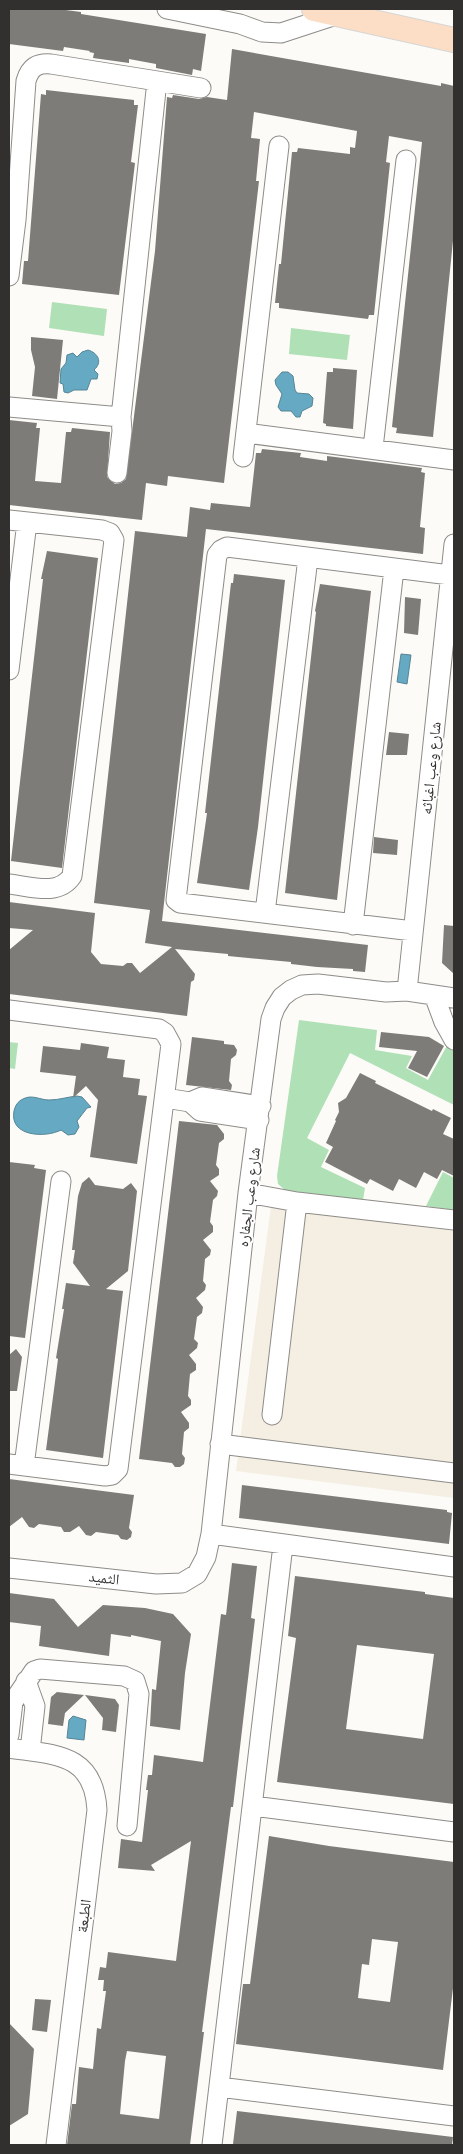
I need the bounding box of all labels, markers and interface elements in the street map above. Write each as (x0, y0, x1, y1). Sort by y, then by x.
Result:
street label: شارع وعب اغباثه (416, 720, 446, 815)
street label: شارع وعب الجفاره (233, 1146, 265, 1248)
street label: الثميد (88, 1566, 120, 1588)
street label: الطبعة (72, 1898, 94, 1934)

